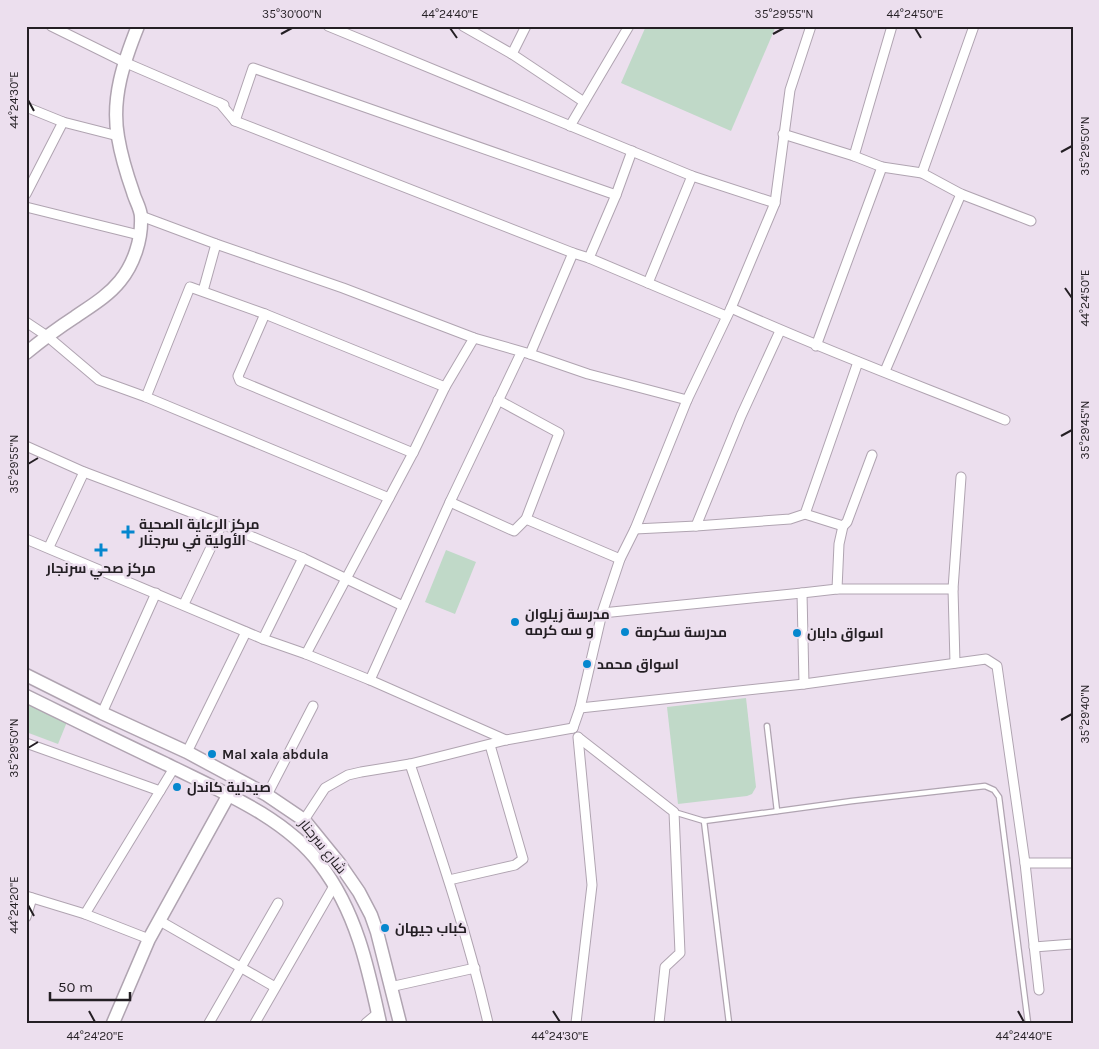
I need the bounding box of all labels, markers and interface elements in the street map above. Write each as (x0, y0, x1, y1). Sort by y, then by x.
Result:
text: 35°30'00"N (262, 7, 322, 21)
text: 44°24'40"E (422, 7, 479, 21)
text: 35°29'55"N (755, 7, 813, 21)
text: 44°24'50"E (886, 7, 944, 21)
text: 44°24'30"E (7, 71, 21, 129)
text: 35°29'50"N (1078, 116, 1092, 176)
text: 44°24'50"E (1078, 269, 1092, 327)
text: 35°29'45"N (1078, 401, 1092, 459)
text: 35°29'55"N (7, 435, 21, 493)
place label: مركز الرعاية الصحية الأولية في سرجنار (138, 516, 260, 552)
marker: مركز الرعاية الصحية الأولية في سرجنار (121, 525, 135, 539)
marker: مركز صحي سرنجار (94, 543, 108, 557)
place label: مركز صحي سرنجار (45, 560, 156, 580)
place label: مدرسة زيلوان و سه كرمه (525, 606, 610, 639)
marker: مدرسة زيلوان و سه كرمه (509, 616, 521, 628)
place label: مدرسة سكرمة (635, 624, 727, 641)
place label: اسواق دابان (807, 625, 884, 642)
marker: مدرسة سكرمة (619, 626, 631, 638)
marker: اسواق دابان (791, 627, 803, 639)
place label: اسواق محمد (597, 656, 679, 673)
marker: اسواق محمد (581, 658, 593, 670)
text: 35°29'40"N (1078, 684, 1092, 744)
text: 35°29'50"N (7, 718, 21, 778)
place label: Mal xala abdula (222, 746, 329, 763)
marker: Mal xala abdula (206, 748, 218, 760)
place label: صيدلية كاندل (187, 779, 271, 796)
marker: صيدلية كاندل (171, 781, 183, 793)
street label: شارع سرجنار (295, 815, 350, 877)
text: 44°24'20"E (7, 876, 21, 934)
place label: كباب جيهان (395, 920, 467, 937)
marker: كباب جيهان (379, 922, 391, 934)
scale bar (50, 969, 130, 1001)
text: 50 m (58, 978, 93, 996)
text: 44°24'20"E (66, 1029, 124, 1043)
text: 44°24'30"E (531, 1029, 589, 1043)
text: 44°24'40"E (996, 1029, 1053, 1043)

